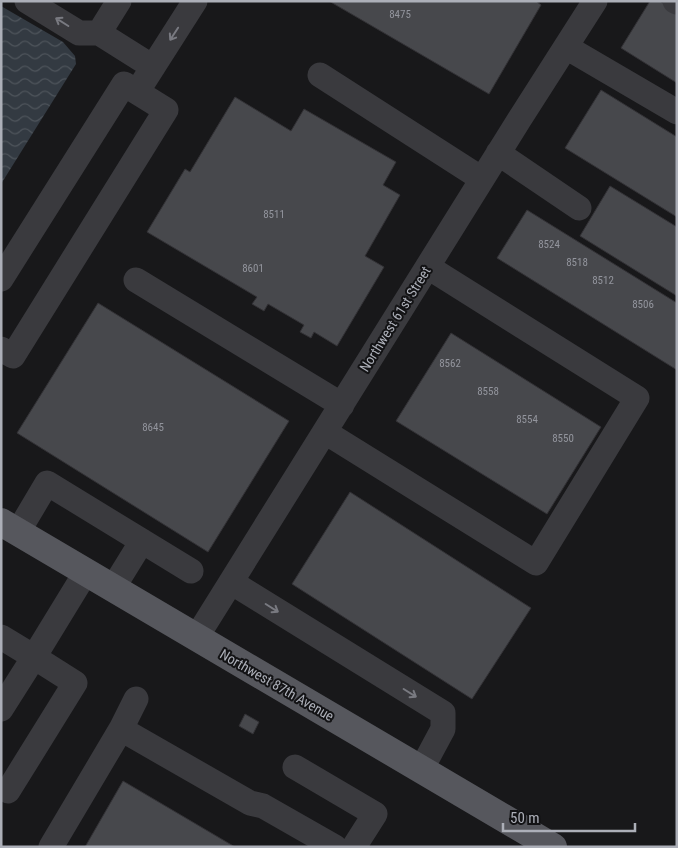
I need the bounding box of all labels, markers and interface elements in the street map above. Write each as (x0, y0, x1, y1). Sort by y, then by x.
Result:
house number: 8475 (389, 8, 411, 21)
one-way arrow (55, 17, 69, 27)
one-way arrow (169, 27, 179, 41)
house number: 8511 (263, 208, 285, 221)
house number: 8524 (538, 238, 560, 251)
house number: 8518 (566, 256, 588, 269)
house number: 8601 (242, 262, 264, 275)
street label: Northwest 61st Street (356, 263, 434, 375)
house number: 8512 (592, 274, 614, 287)
house number: 8506 (632, 298, 654, 311)
house number: 8562 (439, 357, 461, 370)
house number: 8558 (477, 385, 499, 398)
house number: 8554 (516, 413, 538, 426)
house number: 8645 (142, 421, 164, 434)
house number: 8550 (552, 432, 574, 445)
one-way arrow (265, 603, 279, 613)
street label: Northwest 87th Avenue (217, 646, 337, 724)
one-way arrow (403, 688, 417, 698)
scale bar (503, 800, 636, 832)
text: 50 m (510, 809, 540, 827)

